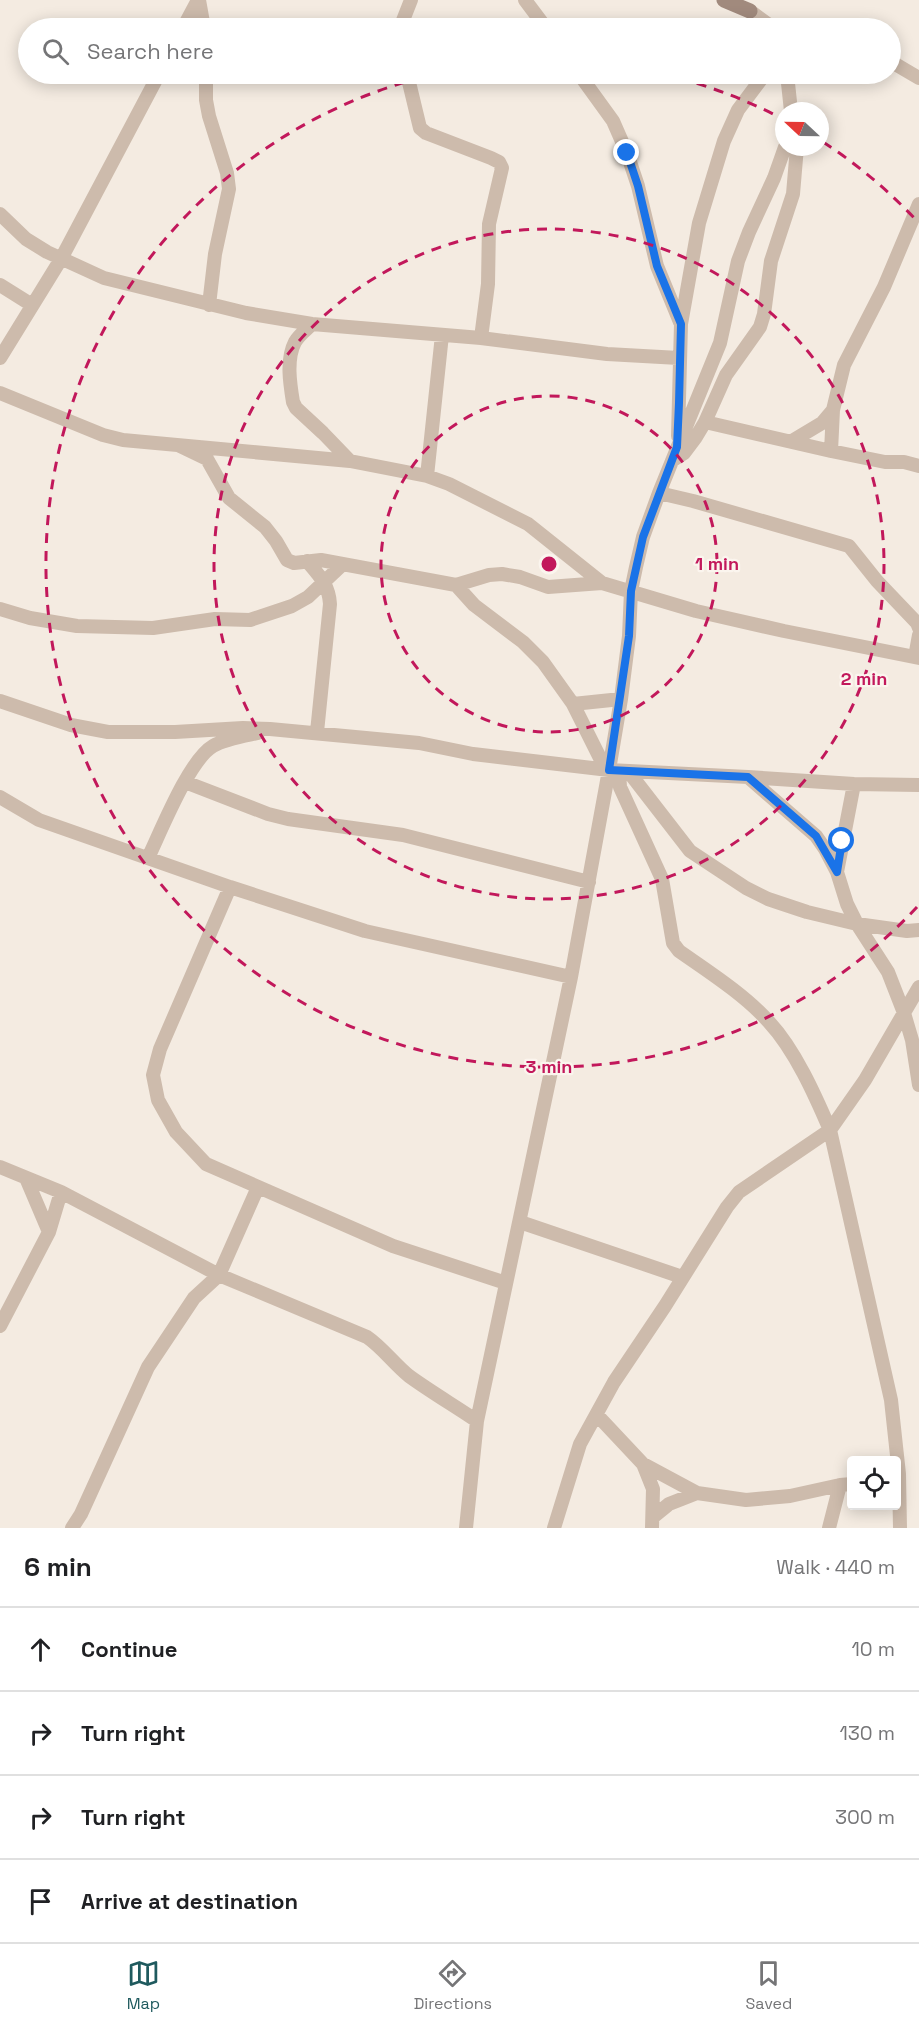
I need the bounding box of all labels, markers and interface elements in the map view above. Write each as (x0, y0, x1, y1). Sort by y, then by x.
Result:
search box (18, 18, 901, 84)
icon: search (39, 35, 72, 68)
text: Search here (87, 37, 214, 65)
north arrow (775, 102, 829, 156)
route end (613, 139, 639, 165)
text: 1 min (695, 552, 739, 575)
centre of rings (539, 554, 559, 574)
text: 2 min (841, 667, 887, 690)
route start (828, 827, 854, 853)
text: 3 min (526, 1055, 572, 1078)
map controls (847, 1456, 901, 1510)
button: locate (847, 1456, 901, 1510)
text: 6 min (24, 1550, 92, 1584)
text: Walk · 440 m (776, 1554, 895, 1580)
icon: ahead (24, 1633, 57, 1666)
text: Continue (81, 1635, 177, 1663)
text: 10 m (851, 1636, 895, 1662)
icon: right (24, 1717, 57, 1750)
text: Turn right (81, 1719, 186, 1747)
text: 130 m (839, 1720, 895, 1746)
icon: right (24, 1801, 57, 1834)
text: Turn right (81, 1803, 186, 1831)
text: 300 m (835, 1804, 895, 1830)
icon: arrive (24, 1885, 57, 1918)
text: Arrive at destination (81, 1887, 298, 1915)
tab: Map (127, 1957, 160, 2014)
tab: Directions (414, 1957, 492, 2014)
tab: Saved (746, 1957, 792, 2014)

